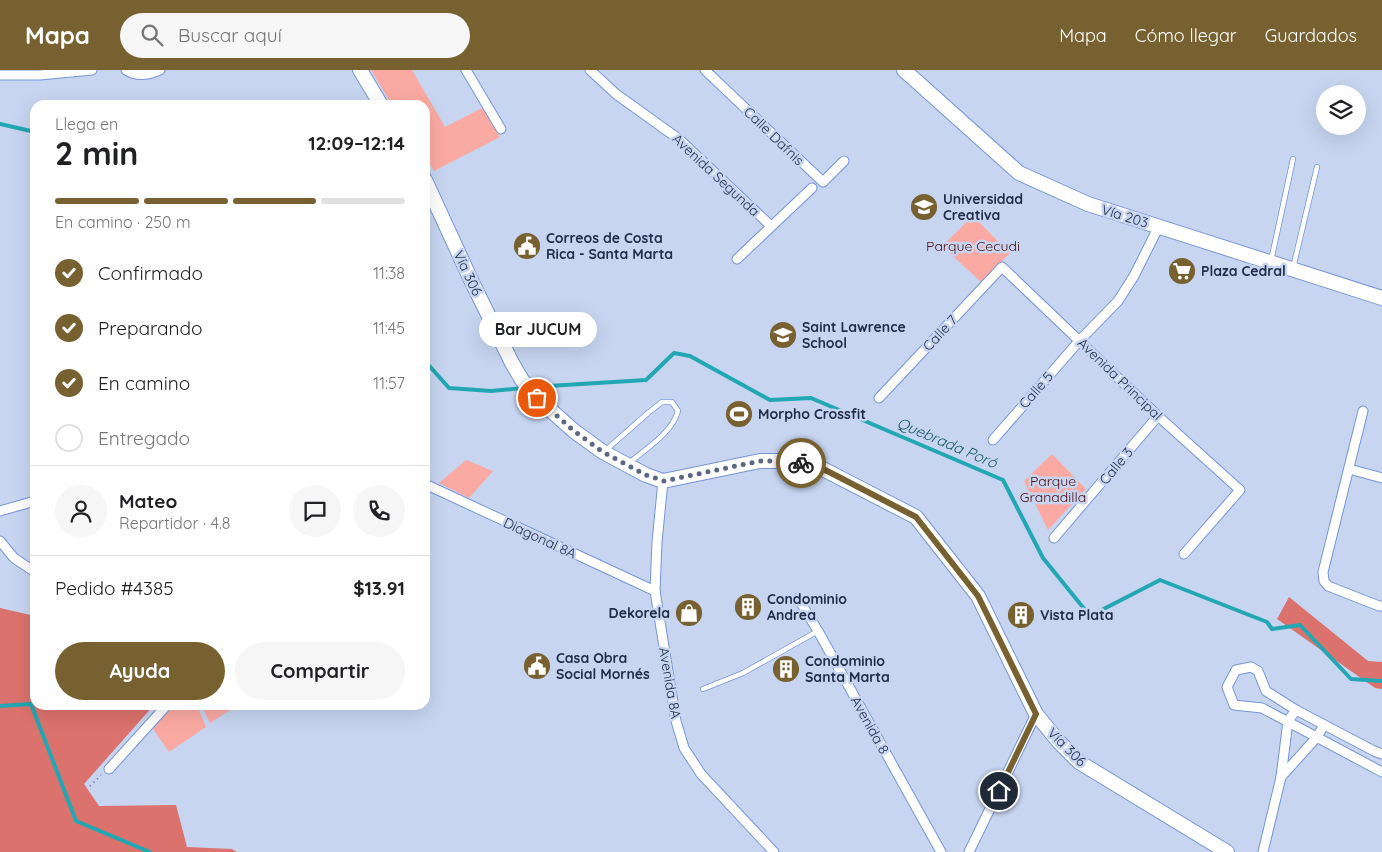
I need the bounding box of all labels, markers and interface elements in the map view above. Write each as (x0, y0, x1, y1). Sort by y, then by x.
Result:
search box (120, 13, 470, 58)
text: Mapa (25, 20, 90, 50)
icon: search (138, 21, 166, 49)
text: Buscar aquí (178, 23, 282, 47)
text: Mapa (1059, 24, 1107, 47)
text: Cómo llegar (1135, 24, 1237, 47)
text: Guardados (1265, 24, 1357, 47)
map controls (1316, 85, 1366, 135)
button: layers (1316, 85, 1366, 135)
street label: Calle Dafnis (740, 103, 808, 169)
text: Llega en (55, 114, 118, 134)
street label: Avenida Segunda (668, 130, 764, 220)
text: 12:09–12:14 (308, 131, 405, 155)
text: 2 min (55, 133, 138, 173)
place label: Universidad Creativa (943, 190, 1023, 224)
school or university icon: Universidad Creativa (909, 192, 939, 222)
street label: Vía 203 (1099, 200, 1151, 232)
text: En camino · 250 m (55, 212, 191, 232)
place label: Correos de Costa Rica - Santa Marta (546, 229, 673, 263)
public building icon: Correos de Costa Rica - Santa Marta (512, 231, 542, 261)
park label: Parque Cecudi (926, 237, 1020, 255)
street label: Vía 306 (450, 248, 486, 299)
supermarket icon: Plaza Cedral (1167, 256, 1197, 286)
icon: check (55, 259, 83, 287)
text: Confirmado (98, 261, 203, 285)
place label: Plaza Cedral (1201, 262, 1286, 280)
text: 11:38 (373, 263, 405, 283)
street label: Calle 7 (919, 311, 961, 355)
callout: Bar JUCUM (478, 313, 596, 348)
icon: check (55, 314, 83, 342)
text: Preparando (98, 316, 203, 340)
text: 11:45 (373, 318, 405, 338)
place label: Saint Lawrence School (802, 318, 906, 352)
text: Bar JUCUM (495, 319, 581, 339)
school or university icon: Saint Lawrence School (768, 320, 798, 350)
street label: Avenida Principal (1074, 334, 1166, 424)
street label: Calle 5 (1015, 368, 1057, 412)
icon: check (55, 369, 83, 397)
text: En camino (98, 371, 190, 395)
text: 11:57 (373, 373, 405, 393)
pin (516, 377, 558, 419)
icon: bag (523, 384, 551, 412)
sports icon: Morpho Crossfit (724, 399, 754, 429)
place label: Morpho Crossfit (758, 405, 866, 423)
water label: Quebrada Poró (894, 413, 1001, 473)
text: Entregado (98, 426, 190, 450)
courier (776, 438, 826, 488)
street label: Calle 3 (1095, 444, 1137, 488)
icon: bike (787, 449, 815, 477)
park label: Parque Granadilla (1020, 472, 1086, 506)
button: person (55, 485, 107, 537)
button: chat (289, 485, 341, 537)
button: phone (353, 485, 405, 537)
text: Mateo (119, 489, 177, 513)
text: Repartidor · 4.8 (119, 513, 230, 533)
street label: Diagonal 8A (501, 513, 579, 563)
text: Pedido #4385 (55, 576, 174, 600)
text: $13.91 (353, 576, 405, 600)
place label: Condominio Andrea (767, 590, 847, 624)
building icon: Condominio Andrea (733, 592, 763, 622)
shop icon: Dekorela (674, 598, 704, 628)
building icon: Vista Plata (1006, 600, 1036, 630)
place label: Dekorela (609, 604, 670, 622)
place label: Vista Plata (1040, 606, 1114, 624)
button: Ayuda (55, 642, 225, 700)
button: Compartir (235, 642, 405, 700)
street label: Avenida 8A (655, 646, 685, 720)
place label: Casa Obra Social Mornés (556, 649, 650, 683)
public building icon: Casa Obra Social Mornés (522, 651, 552, 681)
place label: Condominio Santa Marta (805, 652, 890, 686)
building icon: Condominio Santa Marta (771, 654, 801, 684)
street label: Avenida 8 (847, 693, 893, 757)
street label: Vía 306 (1044, 724, 1091, 771)
pin (978, 770, 1020, 812)
icon: home (985, 777, 1013, 805)

